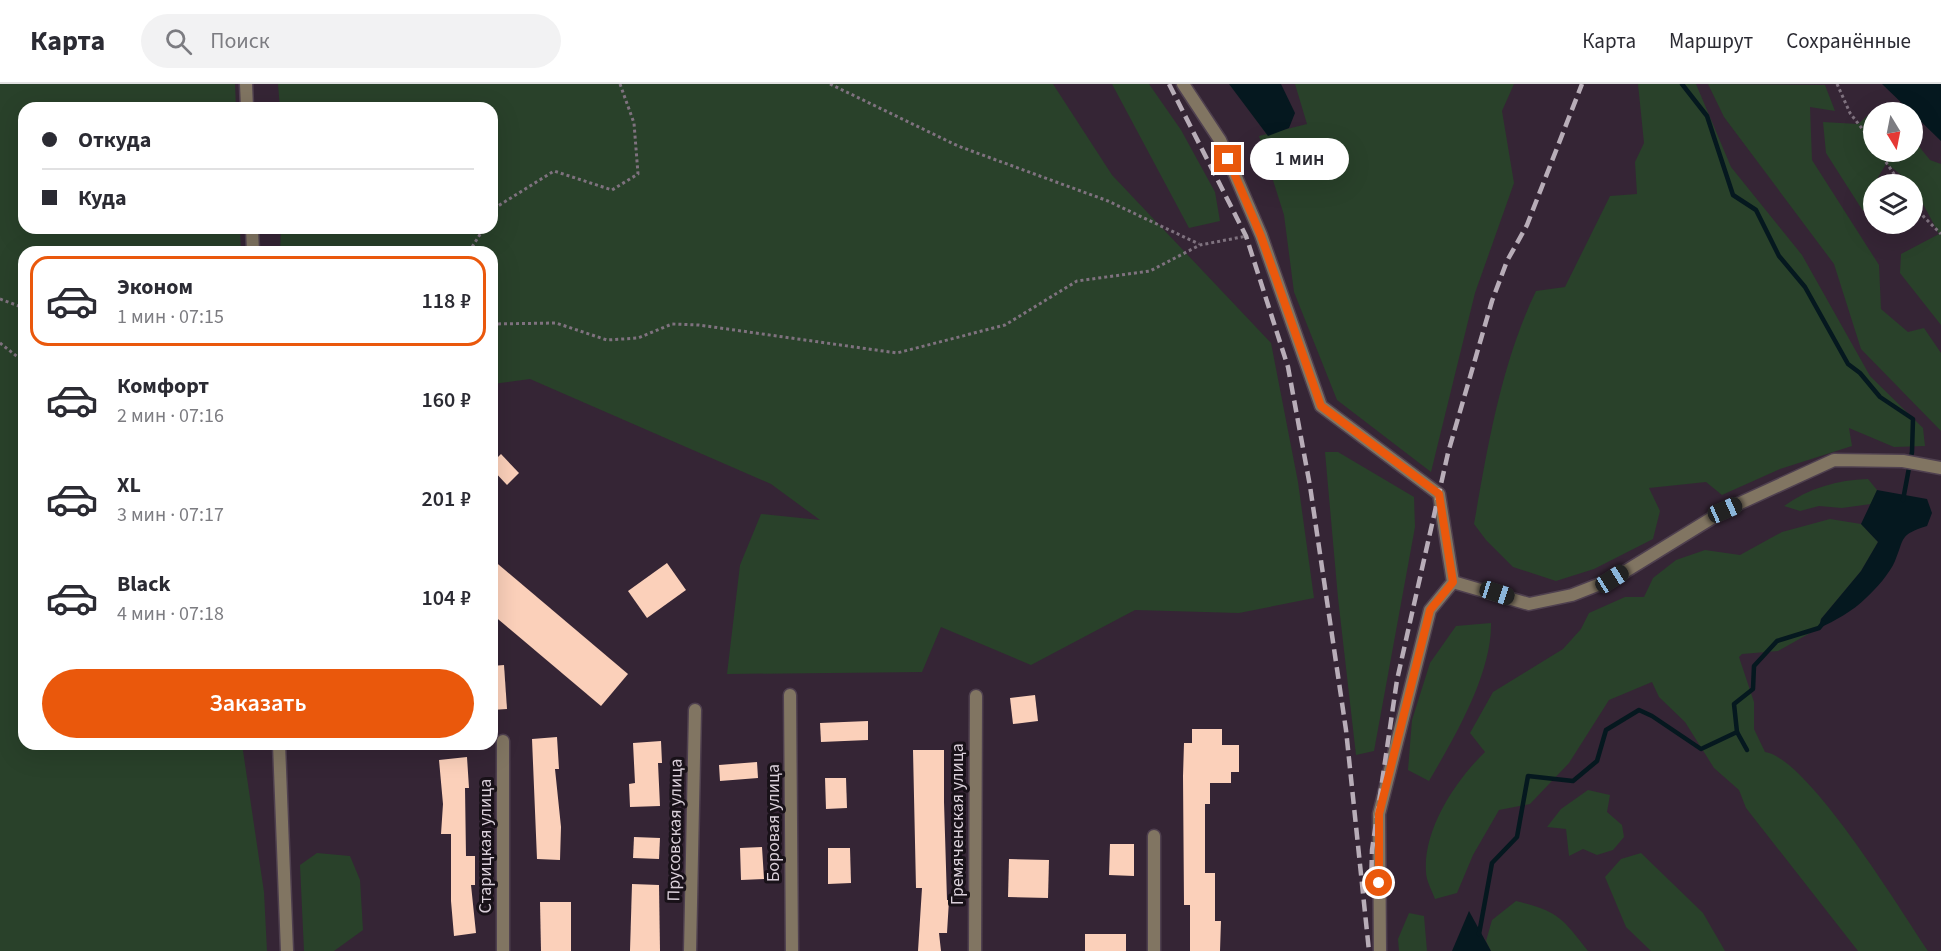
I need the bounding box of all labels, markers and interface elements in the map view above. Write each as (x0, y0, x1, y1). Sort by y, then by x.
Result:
search box (141, 14, 561, 68)
text: Карта (30, 21, 105, 61)
icon: search (162, 25, 195, 58)
text: Поиск (210, 25, 270, 57)
text: Карта (1582, 26, 1636, 56)
text: Маршрут (1669, 26, 1753, 56)
text: Сохранённые (1786, 26, 1911, 56)
north arrow (1863, 102, 1923, 162)
map controls (1863, 102, 1923, 234)
text: Откуда (78, 124, 151, 156)
callout: 1 мин (1249, 138, 1348, 180)
route end (1214, 145, 1241, 172)
text: 1 мин (1274, 145, 1325, 173)
button: layers (1863, 174, 1923, 234)
text: Куда (78, 182, 127, 214)
text: Эконом (117, 271, 193, 303)
icon: car (45, 274, 99, 328)
text: 118 ₽ (421, 285, 471, 317)
text: 1 мин · 07:15 (117, 303, 224, 331)
text: Комфорт (117, 370, 209, 402)
icon: car (45, 373, 99, 427)
text: 160 ₽ (421, 384, 471, 416)
text: 2 мин · 07:16 (117, 402, 224, 430)
text: XL (117, 469, 141, 501)
icon: car (45, 472, 99, 526)
text: 201 ₽ (421, 483, 471, 515)
car (1705, 494, 1745, 526)
text: 3 мин · 07:17 (117, 501, 224, 529)
car (1592, 562, 1632, 596)
text: Black (117, 568, 171, 600)
icon: car (45, 571, 99, 625)
car (1477, 579, 1517, 607)
text: 104 ₽ (421, 582, 471, 614)
text: 4 мин · 07:18 (117, 600, 224, 628)
button: Заказать (42, 669, 474, 738)
street label: Гремяченская улица (945, 743, 970, 905)
street label: Прусовская улица (661, 758, 689, 902)
street label: Боровая улица (761, 764, 786, 882)
street label: Старицкая улица (473, 779, 498, 913)
route start (1365, 869, 1392, 896)

